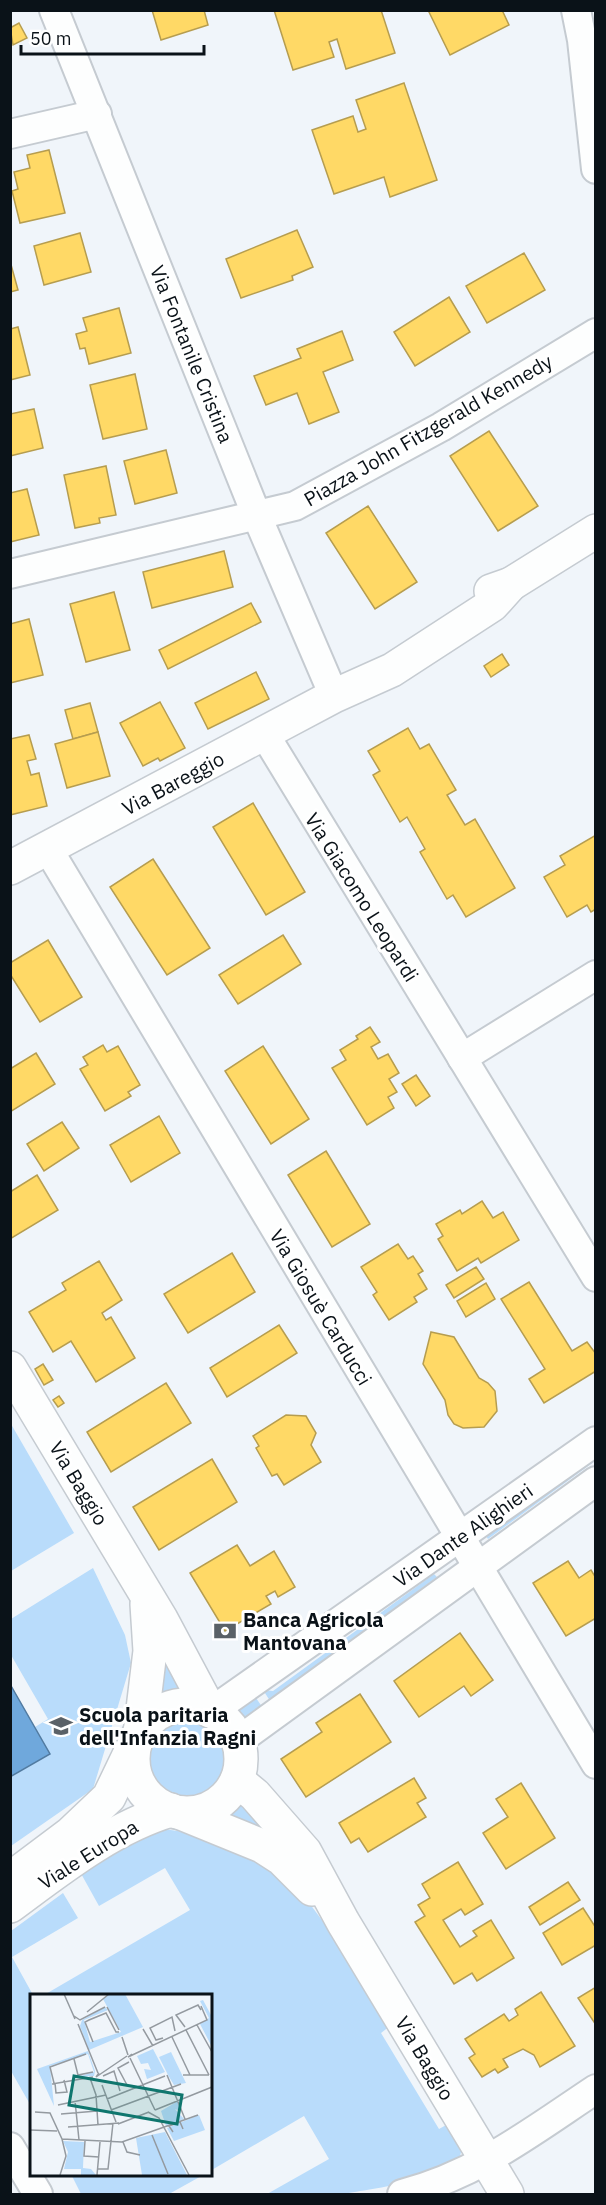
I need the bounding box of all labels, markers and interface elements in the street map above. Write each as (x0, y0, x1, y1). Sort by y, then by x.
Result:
scale bar (21, 18, 204, 56)
text: 50 m (30, 27, 72, 50)
street label: Via Fontanile Cristina (144, 261, 240, 447)
street label: Piazza John Fitzgerald Kennedy (299, 348, 557, 512)
street label: Via Bareggio (117, 745, 229, 821)
street label: Via Giacomo Leopardi (299, 807, 425, 987)
street label: Via Giosuè Carducci (264, 1224, 378, 1390)
street label: Via Baggio (43, 1436, 115, 1530)
street label: Via Dante Alighieri (388, 1477, 538, 1593)
place label: Banca Agricola Mantovana (243, 1606, 384, 1656)
bank icon: Banca Agricola Mantovana (212, 1618, 238, 1644)
place label: Scuola paritaria dell'Infanzia Ragni (79, 1701, 256, 1751)
school or university icon: Scuola paritaria dell'Infanzia Ragni (48, 1713, 74, 1739)
street label: Viale Europa (33, 1813, 143, 1895)
inset map (30, 1994, 212, 2175)
street label: Via Baggio (389, 2011, 461, 2105)

